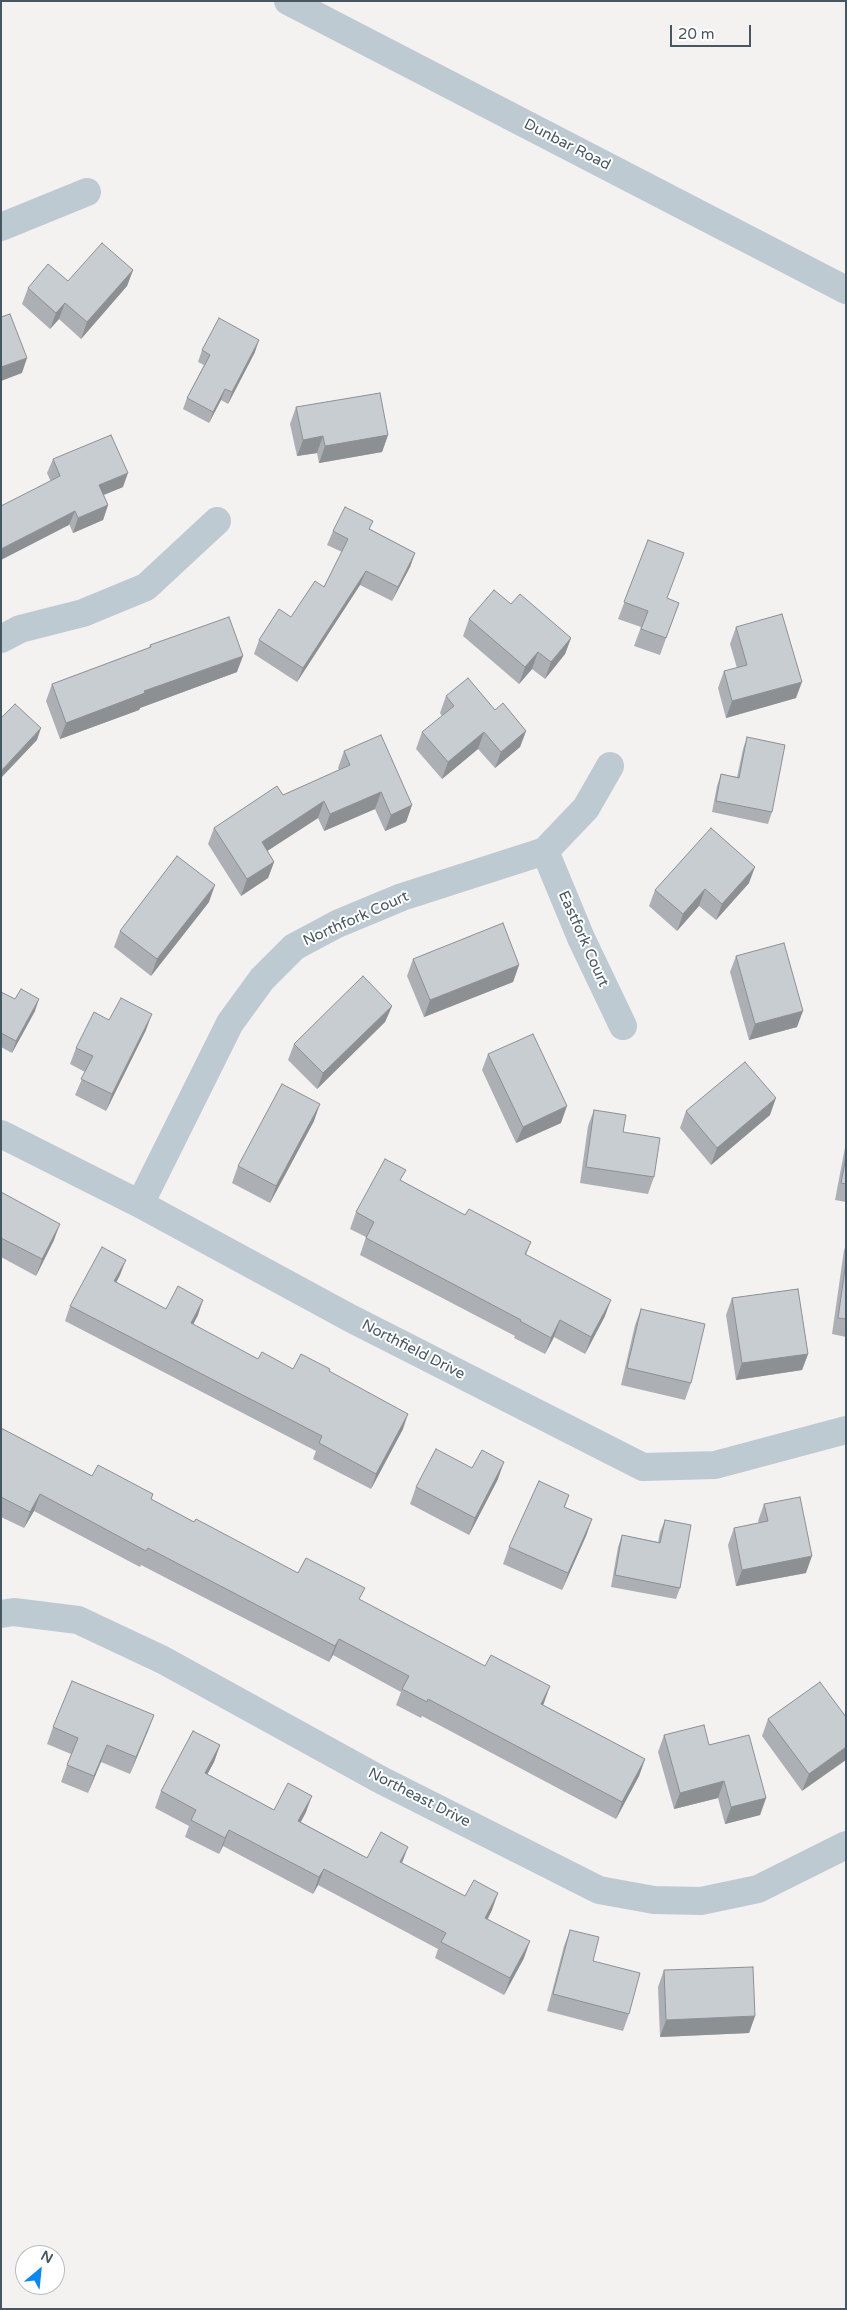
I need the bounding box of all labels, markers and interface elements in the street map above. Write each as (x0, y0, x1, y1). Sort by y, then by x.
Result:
scale bar (672, 15, 753, 47)
text: 20 m (678, 25, 715, 43)
street label: Dunbar Road (521, 115, 613, 175)
street label: Northfork Court (300, 888, 412, 950)
street label: Eastfork Court (554, 888, 612, 990)
street label: Northfield Drive (358, 1316, 468, 1384)
street label: Northeast Drive (365, 1765, 473, 1831)
north arrow (15, 2245, 65, 2295)
text: N (38, 2247, 56, 2267)

